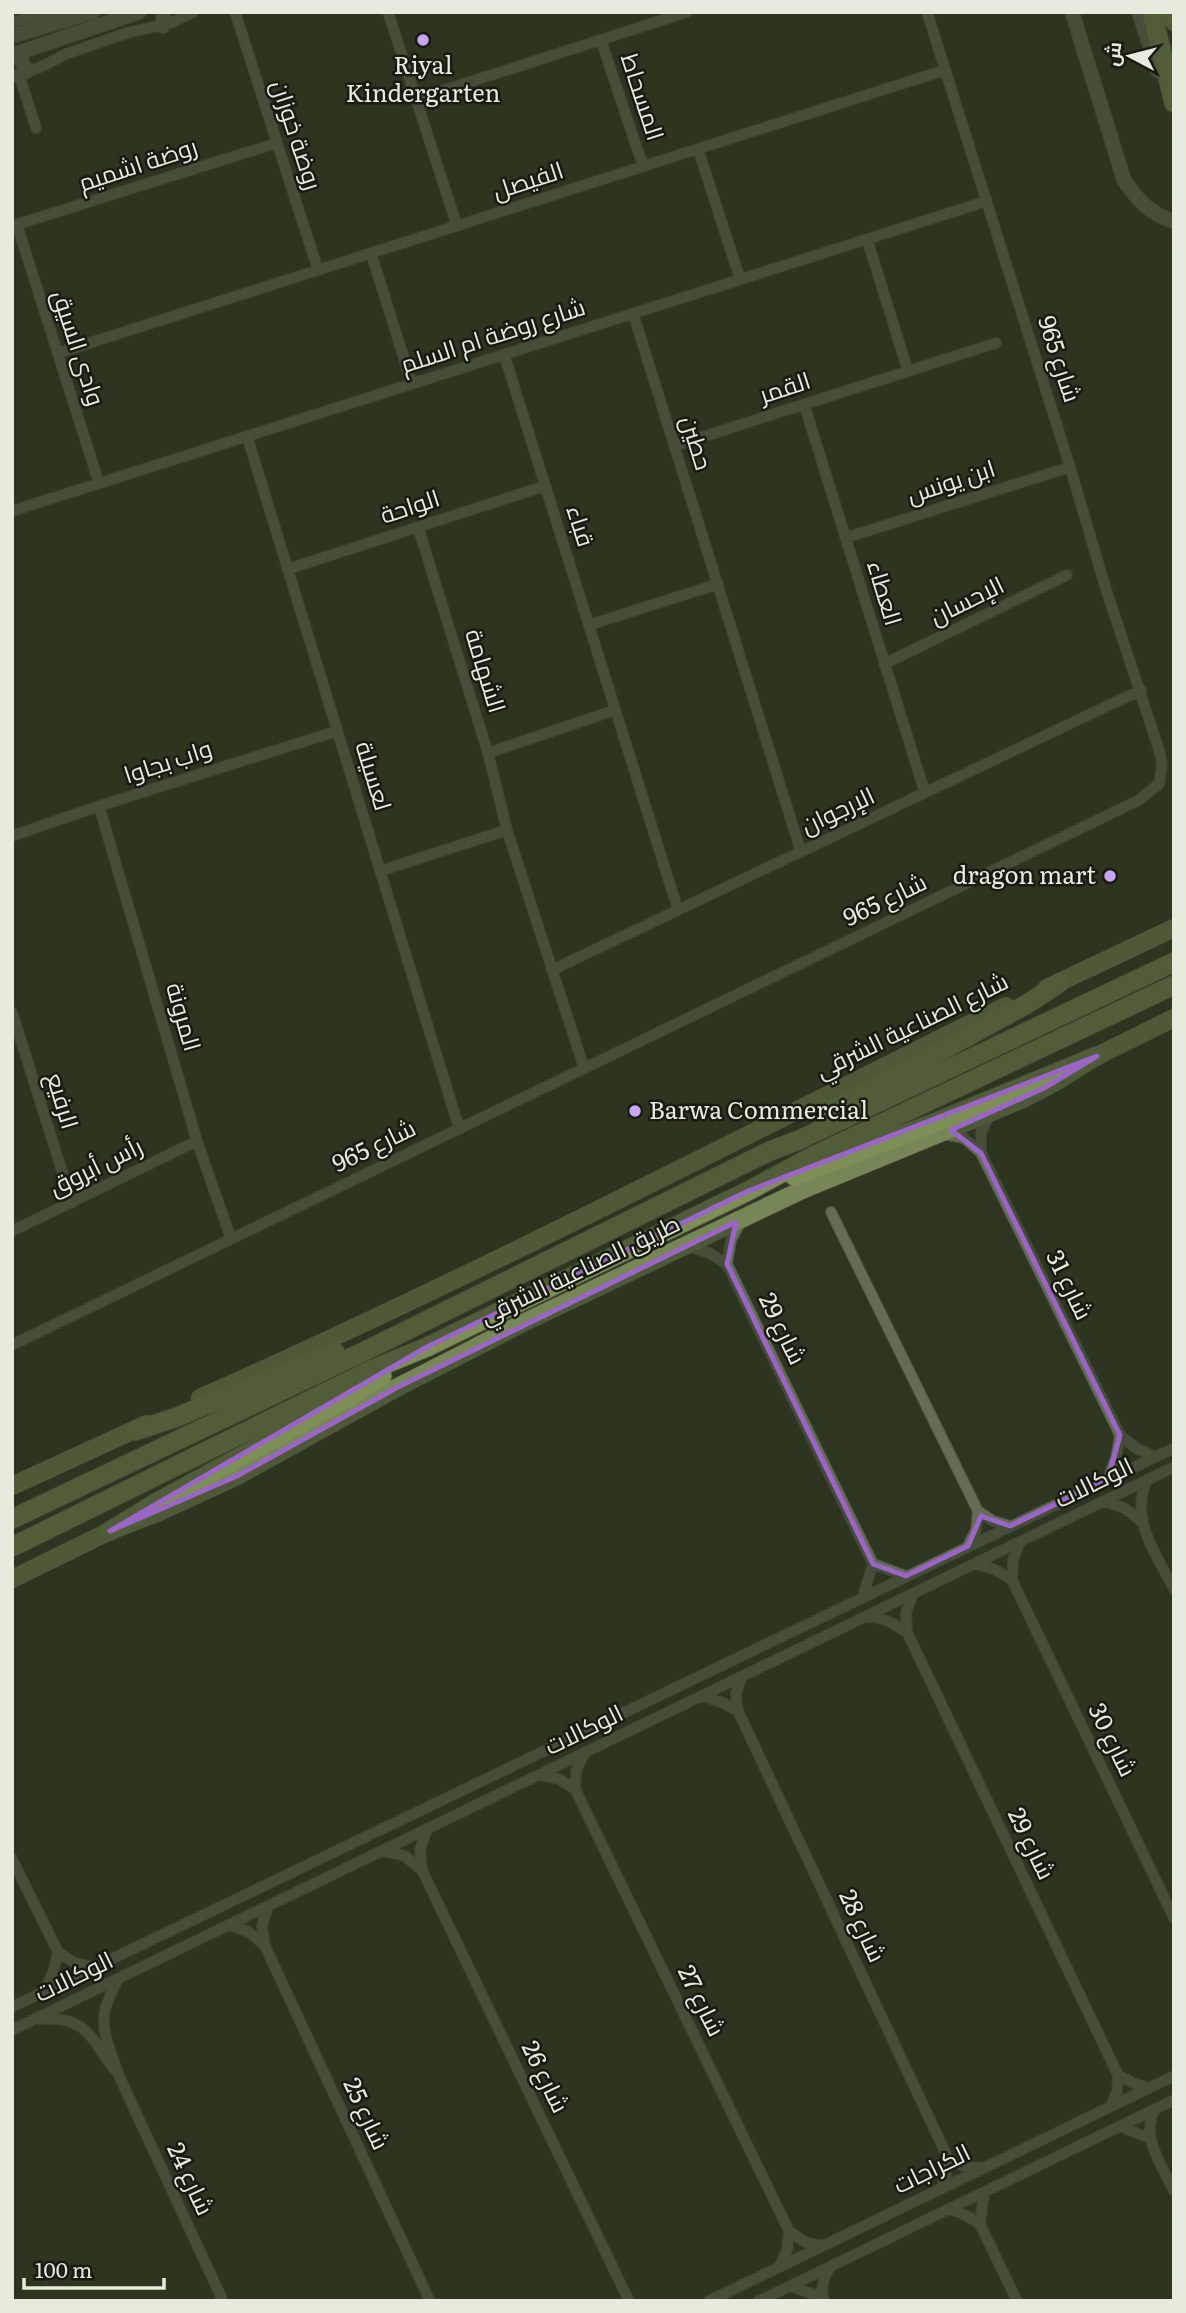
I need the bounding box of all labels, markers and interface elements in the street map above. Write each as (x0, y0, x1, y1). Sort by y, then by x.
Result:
north arrow (1095, 21, 1165, 91)
marker: Riyal Kindergarten (415, 32, 431, 48)
text: ش (1097, 40, 1128, 68)
place label: Riyal Kindergarten (346, 46, 500, 109)
street label: المسحاط (614, 48, 675, 144)
street label: روضة خوزان (264, 75, 333, 194)
street label: روضة اشميم (73, 127, 201, 199)
street label: الفيصل (487, 151, 567, 206)
street label: وادى السيق (45, 285, 116, 410)
street label: شارع روضة ام السلم (395, 287, 589, 381)
street label: شارع 965 (1030, 311, 1092, 406)
street label: القمر (752, 361, 814, 411)
street label: حطين (674, 411, 723, 474)
street label: ابن يونس (902, 449, 999, 510)
street label: الواحة (375, 479, 443, 531)
street label: قباء (559, 500, 605, 550)
street label: العطاء (860, 555, 913, 629)
street label: الإحسان (923, 566, 1009, 632)
street label: الشهامة (458, 624, 517, 716)
street label: واب بجاوا (119, 729, 216, 790)
street label: لعسيلة (348, 736, 402, 814)
street label: الإرجوان (794, 776, 880, 841)
place label: dragon mart (953, 856, 1096, 891)
street label: شارع 965 (836, 863, 932, 934)
marker: dragon mart (1102, 868, 1118, 884)
street label: شارع الصناعية الشرقي (809, 962, 1015, 1089)
street label: المرونة (159, 978, 212, 1055)
street label: الرفيع (38, 1068, 89, 1133)
place label: Barwa Commercial (649, 1091, 868, 1126)
marker: Barwa Commercial (627, 1103, 643, 1119)
street label: شارع 965 (325, 1109, 421, 1180)
street label: رأس أبروق (42, 1127, 148, 1203)
street label: طريق الصناعية الشرقي (473, 1204, 687, 1335)
street label: شارع 31 (1038, 1243, 1103, 1325)
street label: شارع 29 (751, 1286, 817, 1370)
street label: الوكالات (1048, 1447, 1138, 1515)
street label: الوكالات (538, 1694, 628, 1762)
street label: شارع 30 (1080, 1696, 1147, 1782)
street label: شارع 29 (1000, 1801, 1066, 1885)
street label: شارع 28 (831, 1883, 896, 1968)
street label: الوكالات (28, 1941, 118, 2009)
street label: شارع 27 (670, 1958, 736, 2042)
street label: شارع 26 (514, 2034, 580, 2118)
street label: شارع 25 (336, 2071, 400, 2155)
street label: الكراجات (886, 2133, 975, 2200)
street label: شارع 24 (159, 2136, 224, 2221)
scale bar (24, 2246, 164, 2290)
text: 100 m (35, 2253, 92, 2284)

